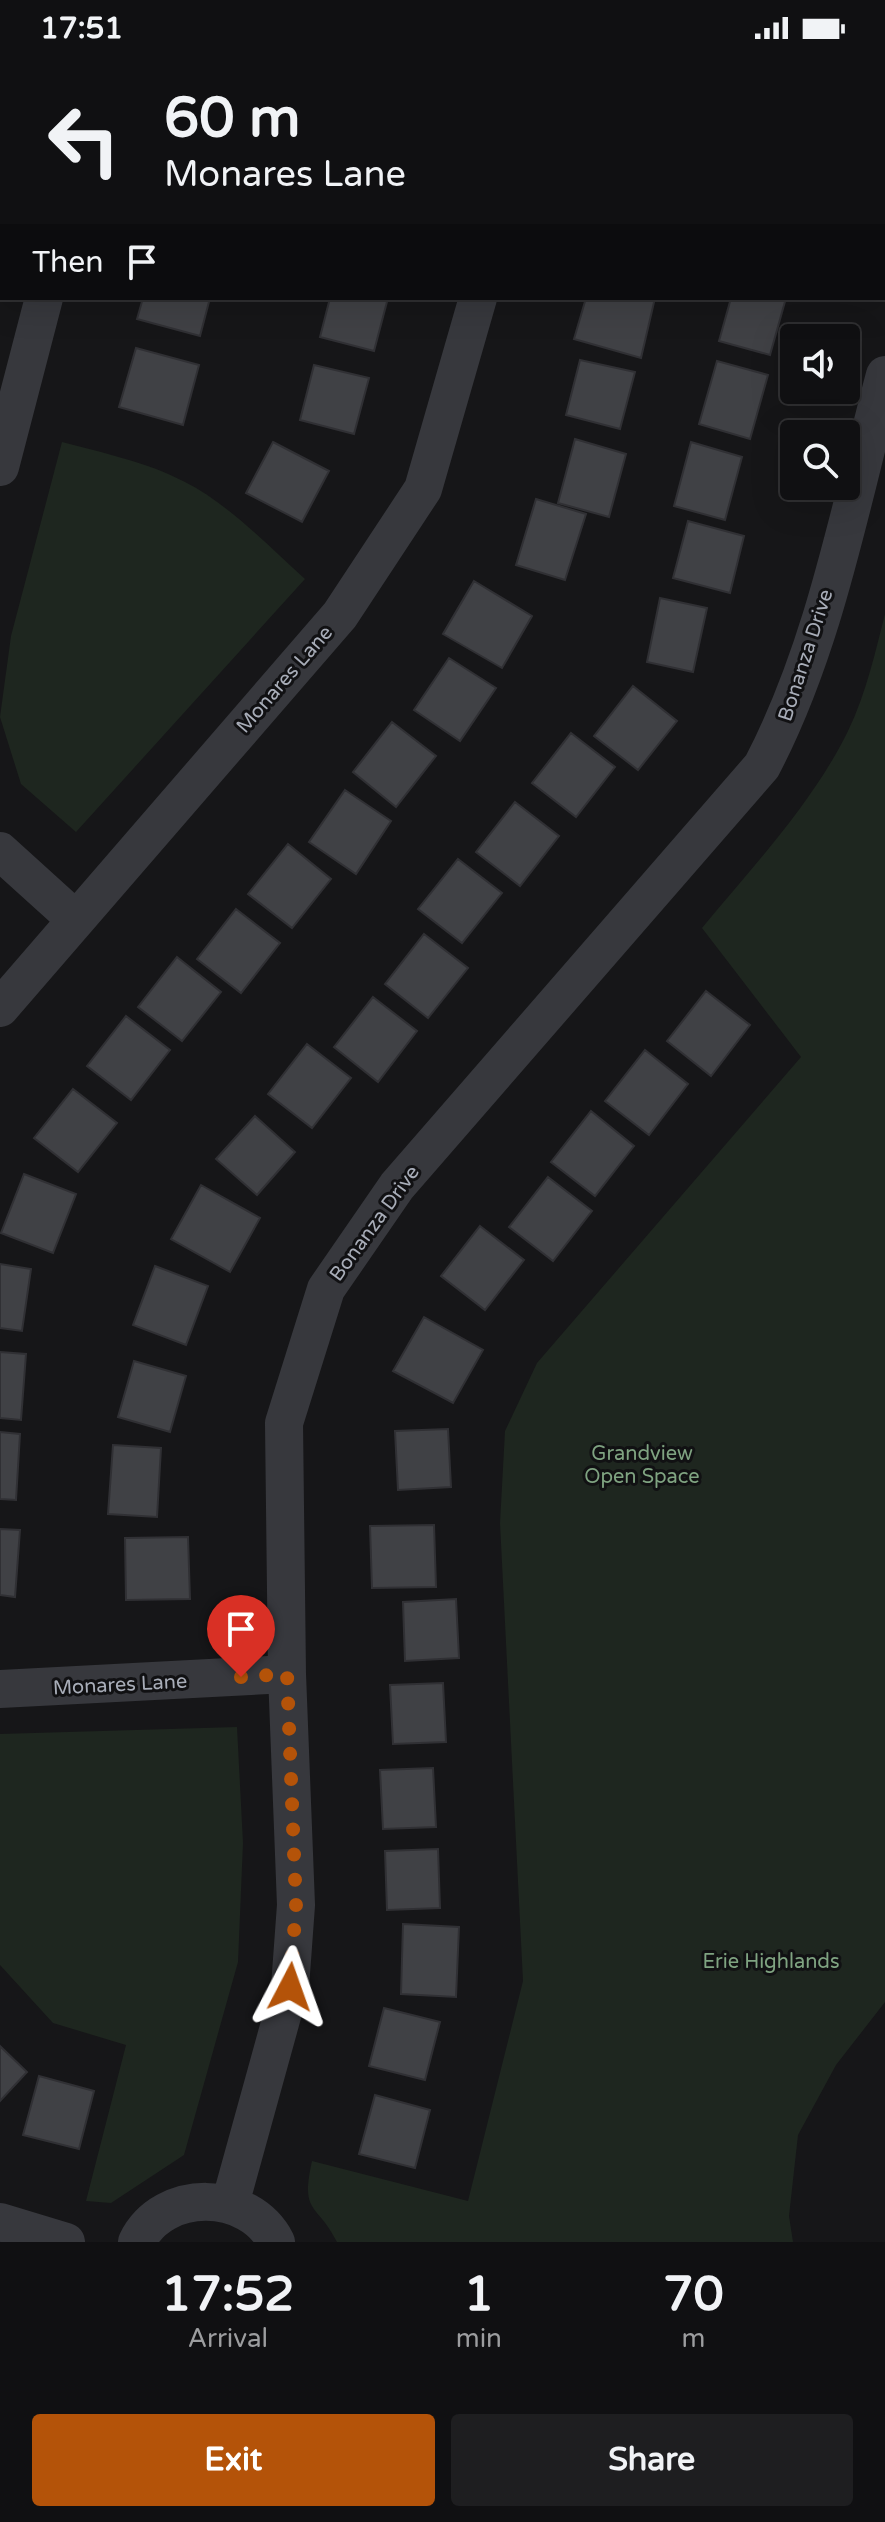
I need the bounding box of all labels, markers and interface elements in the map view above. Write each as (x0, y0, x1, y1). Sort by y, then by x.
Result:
text: 17:51 (40, 10, 123, 47)
text: 60 m (164, 85, 300, 152)
icon: left (32, 88, 136, 192)
text: Monares Lane (164, 153, 406, 196)
icon: arrive (120, 240, 164, 284)
text: Then (32, 244, 104, 281)
map controls (780, 324, 860, 500)
button: sound (780, 324, 860, 404)
button: search (780, 420, 860, 500)
street label: Bonanza Drive (773, 586, 839, 724)
street label: Monares Lane (232, 621, 338, 738)
street label: Bonanza Drive (325, 1161, 425, 1286)
park label: Grandview Open Space (584, 1442, 700, 1489)
pin (207, 1595, 275, 1677)
icon: arrive (219, 1607, 263, 1651)
street label: Monares Lane (52, 1669, 188, 1700)
position arrow (248, 1945, 332, 2029)
park label: Erie Highlands (702, 1950, 840, 1974)
text: 17:52 (161, 2266, 294, 2324)
text: 1 (464, 2266, 494, 2324)
text: 70 (663, 2266, 724, 2324)
text: Arrival (188, 2323, 268, 2354)
text: min (456, 2323, 502, 2354)
text: m (682, 2323, 705, 2354)
button: Exit (32, 2414, 435, 2506)
button: Share (451, 2414, 853, 2506)

